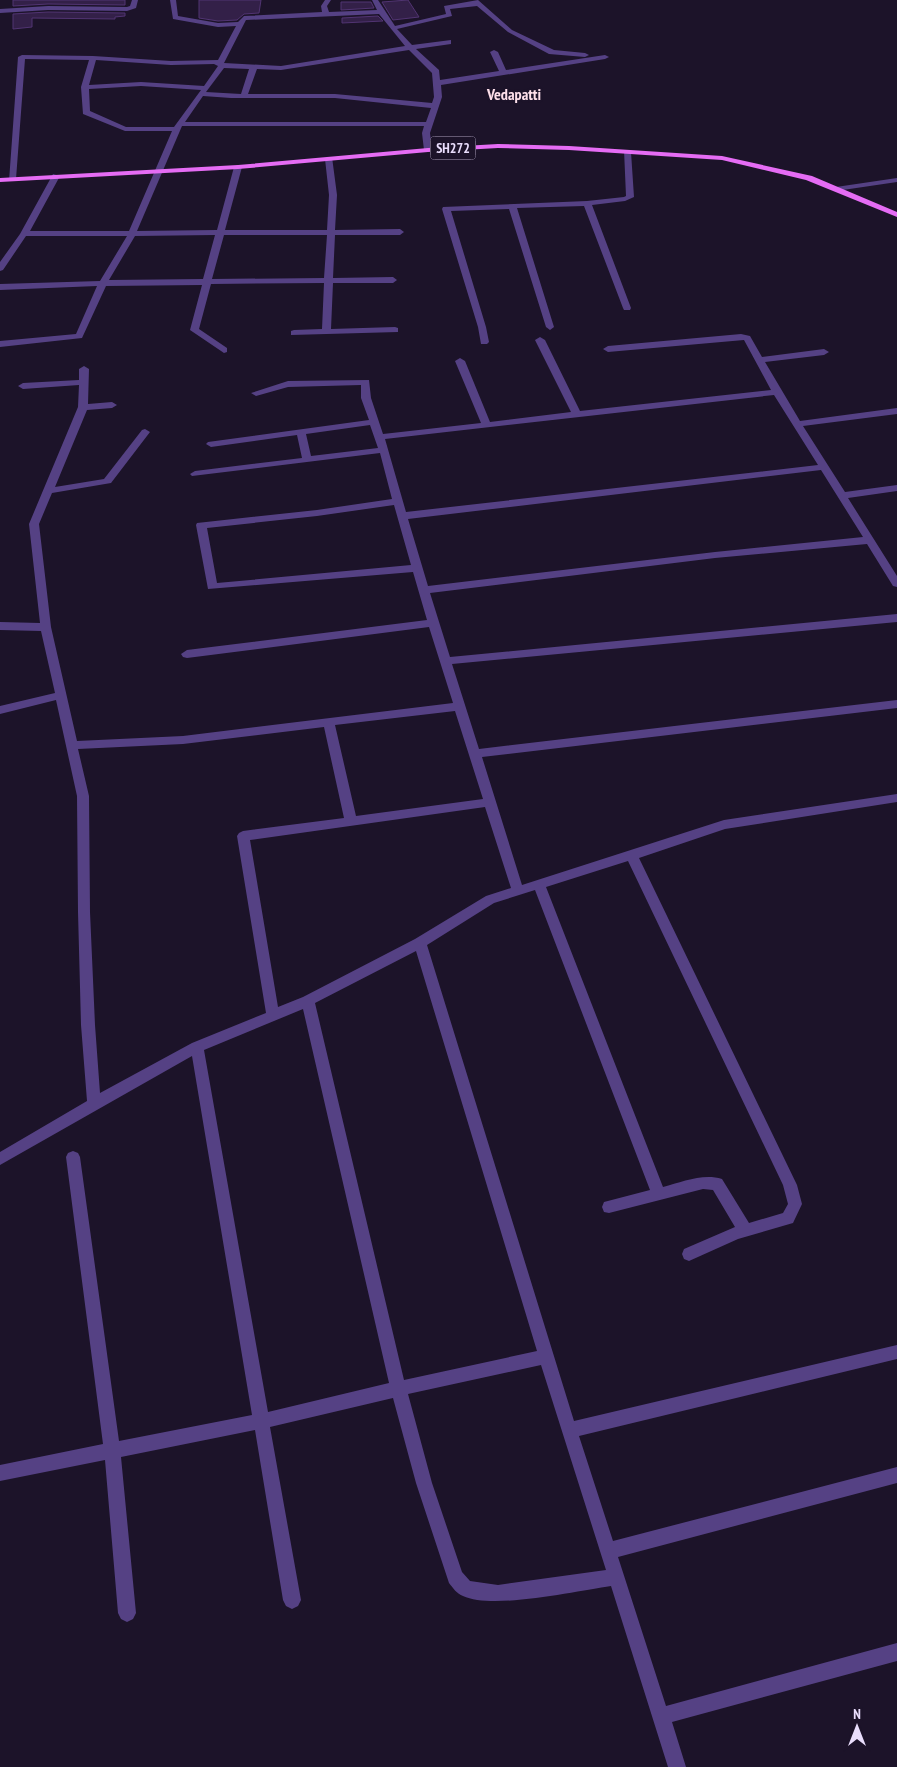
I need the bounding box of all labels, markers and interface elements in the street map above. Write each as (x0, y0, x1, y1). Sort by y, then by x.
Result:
district label: Vedapatti (486, 84, 541, 104)
road number: SH272 (430, 136, 476, 160)
north arrow (832, 1702, 882, 1752)
text: N (853, 1705, 861, 1723)

